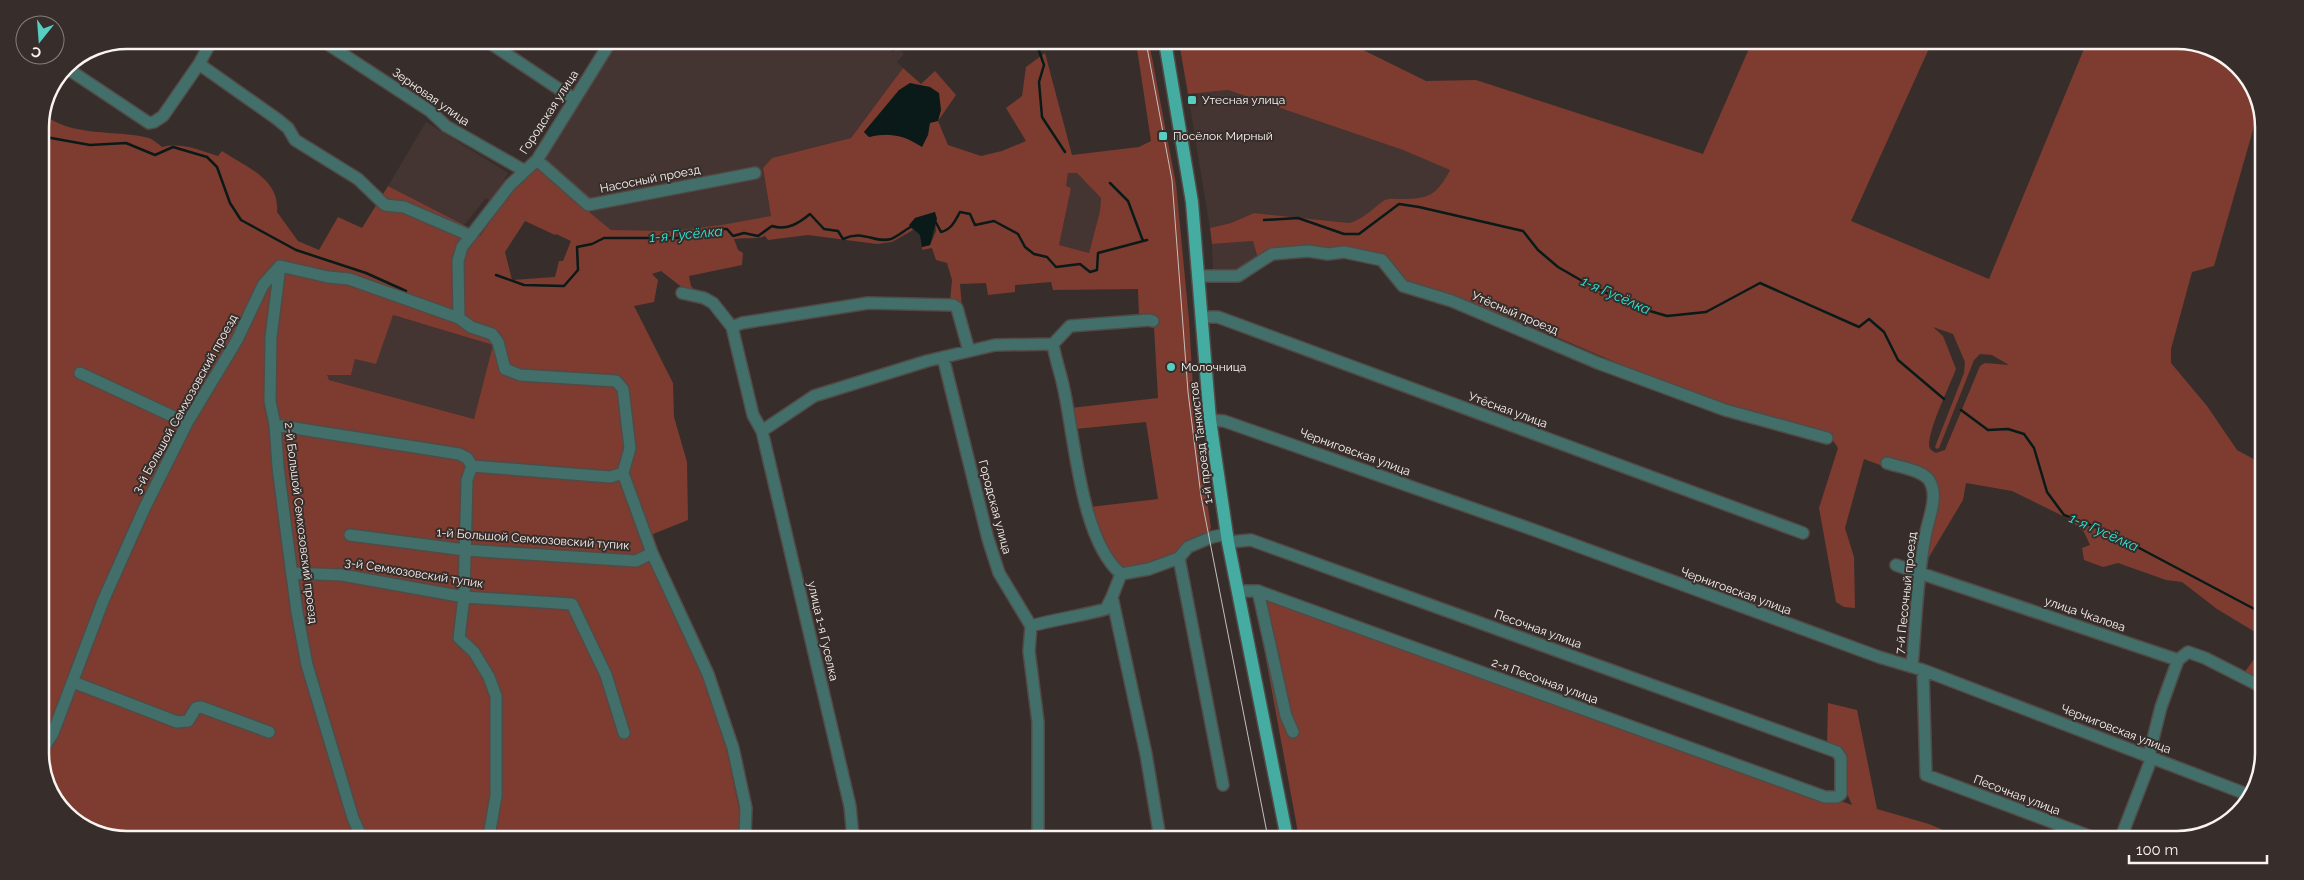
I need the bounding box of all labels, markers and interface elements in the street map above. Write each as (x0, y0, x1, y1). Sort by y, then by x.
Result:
north arrow (15, 15, 65, 65)
text: С (29, 43, 43, 61)
street label: Зерновая улица (390, 65, 472, 129)
street label: Городская улица (517, 67, 581, 157)
place label: Утесная улица (1202, 93, 1285, 107)
marker: Утесная улица (1186, 94, 1198, 106)
place label: Посёлок Мирный (1173, 129, 1273, 143)
marker: Посёлок Мирный (1157, 130, 1169, 142)
street label: Насосный проезд (599, 162, 701, 196)
water label: 1-я Гусёлка (649, 223, 723, 245)
water label: 1-я Гусёлка (1579, 273, 1653, 317)
street label: Утёсный проезд (1469, 288, 1561, 338)
street label: 3-й Большой Семхозовский проезд (130, 312, 240, 496)
place label: Молочница (1181, 360, 1246, 374)
marker: Молочница (1165, 361, 1177, 373)
street label: 1-й проезд Танкистов (1187, 381, 1215, 505)
street label: Утёсная улица (1467, 389, 1549, 431)
street label: 2-й Большой Семхозовский проезд (282, 421, 320, 625)
street label: Черниговская улица (1298, 425, 1412, 479)
street label: Городская улица (976, 458, 1014, 556)
water label: 1-я Гусёлка (2067, 510, 2141, 554)
street label: 1-й Большой Семхозовский тупик (436, 525, 630, 553)
street label: 7-й Песочный проезд (1893, 531, 1919, 655)
street label: 3-й Семхозовский тупик (344, 555, 484, 591)
street label: Черниговская улица (1679, 564, 1793, 618)
street label: улица 1-я Гуселка (805, 580, 841, 682)
street label: улица Чкалова (2043, 594, 2127, 634)
street label: Песочная улица (1492, 607, 1584, 651)
street label: 2-я Песочная улица (1490, 655, 1600, 707)
street label: Черниговская улица (2059, 702, 2173, 756)
street label: Песочная улица (1972, 772, 2062, 818)
scale bar (2129, 832, 2266, 864)
text: 100 m (2136, 841, 2178, 859)

